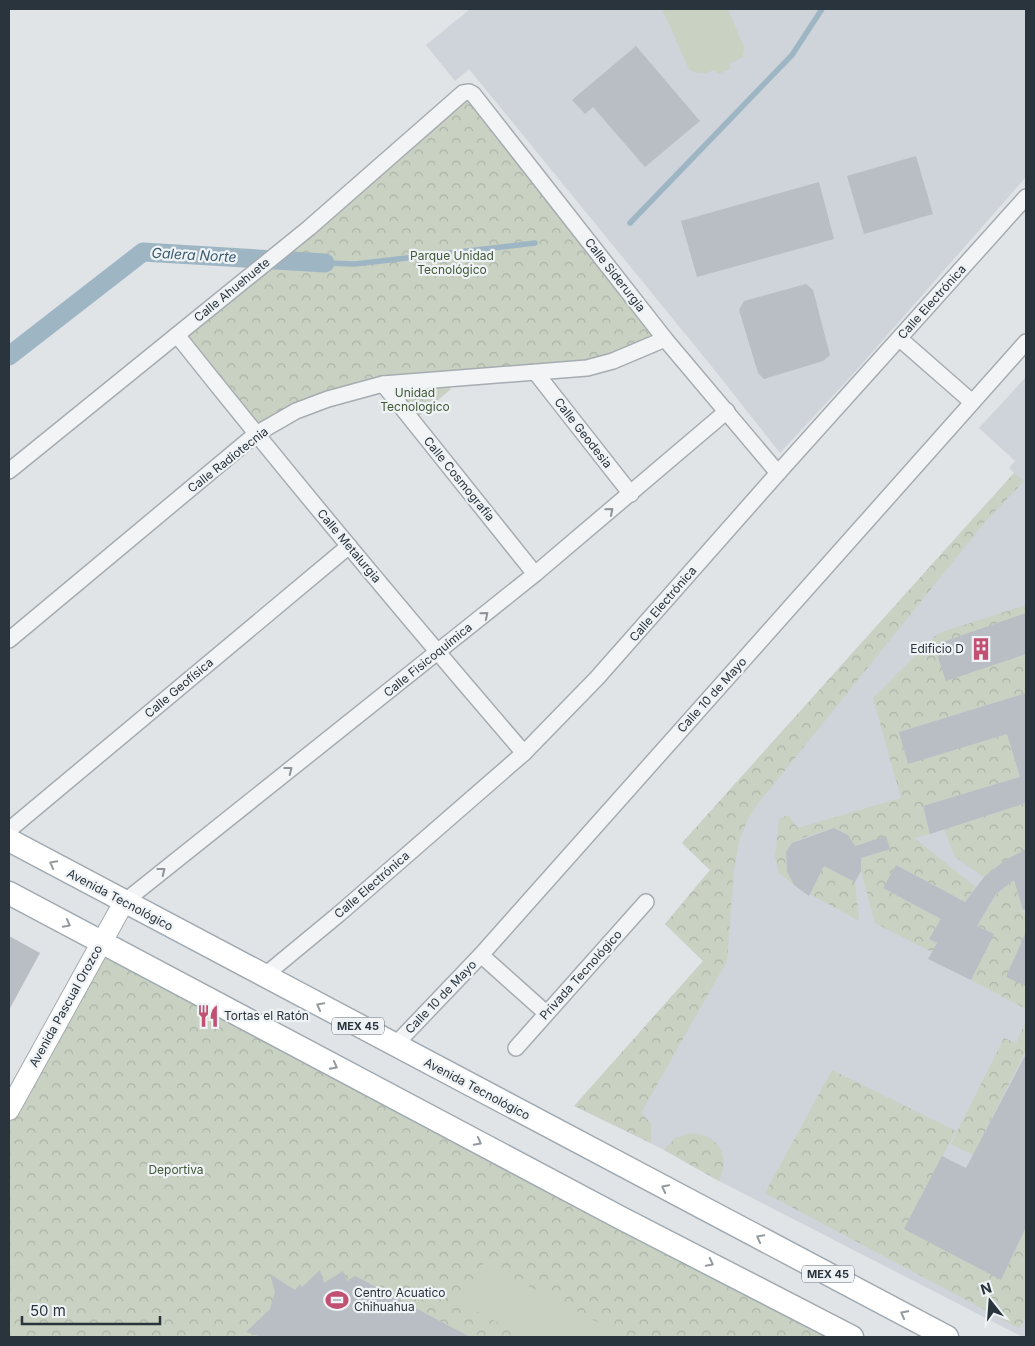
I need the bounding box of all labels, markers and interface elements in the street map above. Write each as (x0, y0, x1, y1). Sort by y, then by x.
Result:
street label: Calle Siderurgia (582, 235, 649, 315)
water label: Galera Norte (151, 244, 237, 265)
park label: Parque Unidad Tecnológico (410, 248, 494, 277)
street label: Calle Ahuehuete (191, 254, 273, 325)
street label: Calle Electrónica (894, 261, 969, 342)
park label: Unidad Tecnologico (380, 385, 450, 414)
street label: Calle Geodesia (551, 395, 616, 471)
street label: Calle Radiotecnia (184, 424, 271, 496)
street label: Calle Cosmografía (421, 433, 498, 524)
street label: Calle Metalurgia (314, 506, 385, 586)
one-way arrow (604, 508, 613, 517)
street label: Calle Electrónica (626, 563, 699, 644)
one-way arrow (479, 612, 488, 620)
street label: Calle Fisicoquímica (380, 619, 475, 700)
building icon: Edificio D (968, 636, 994, 662)
place label: Edificio D (910, 641, 964, 656)
street label: Calle 10 de Mayo (674, 654, 749, 735)
street label: Calle Geofísica (141, 655, 216, 721)
one-way arrow (283, 768, 292, 776)
street label: Calle Electrónica (331, 848, 412, 921)
one-way arrow (49, 860, 58, 870)
street label: Avenida Tecnológico (65, 865, 176, 934)
one-way arrow (156, 869, 165, 877)
one-way arrow (62, 918, 71, 928)
street label: Privada Tecnológico (536, 927, 625, 1023)
street label: Avenida Pascual Orozco (26, 942, 105, 1069)
street label: Calle 10 de Mayo (402, 957, 479, 1037)
one-way arrow (316, 1002, 325, 1012)
restaurant icon: Tortas el Ratón (195, 1003, 221, 1029)
place label: Tortas el Ratón (224, 1008, 309, 1023)
road number: MEX 45 (332, 1018, 384, 1034)
street label: Avenida Tecnológico (422, 1054, 533, 1123)
one-way arrow (329, 1060, 338, 1070)
one-way arrow (473, 1136, 482, 1146)
park label: Deportiva (148, 1162, 204, 1177)
one-way arrow (661, 1184, 670, 1194)
one-way arrow (757, 1234, 766, 1244)
one-way arrow (704, 1257, 713, 1267)
road number: MEX 45 (802, 1266, 854, 1282)
north arrow (965, 1276, 1015, 1326)
text: N (978, 1278, 994, 1298)
place label: Centro Acuatico Chihuahua (354, 1285, 446, 1314)
sports icon: Centro Acuatico Chihuahua (324, 1287, 350, 1313)
scale bar (22, 1294, 160, 1326)
text: 50 m (30, 1301, 66, 1320)
one-way arrow (900, 1310, 909, 1320)

